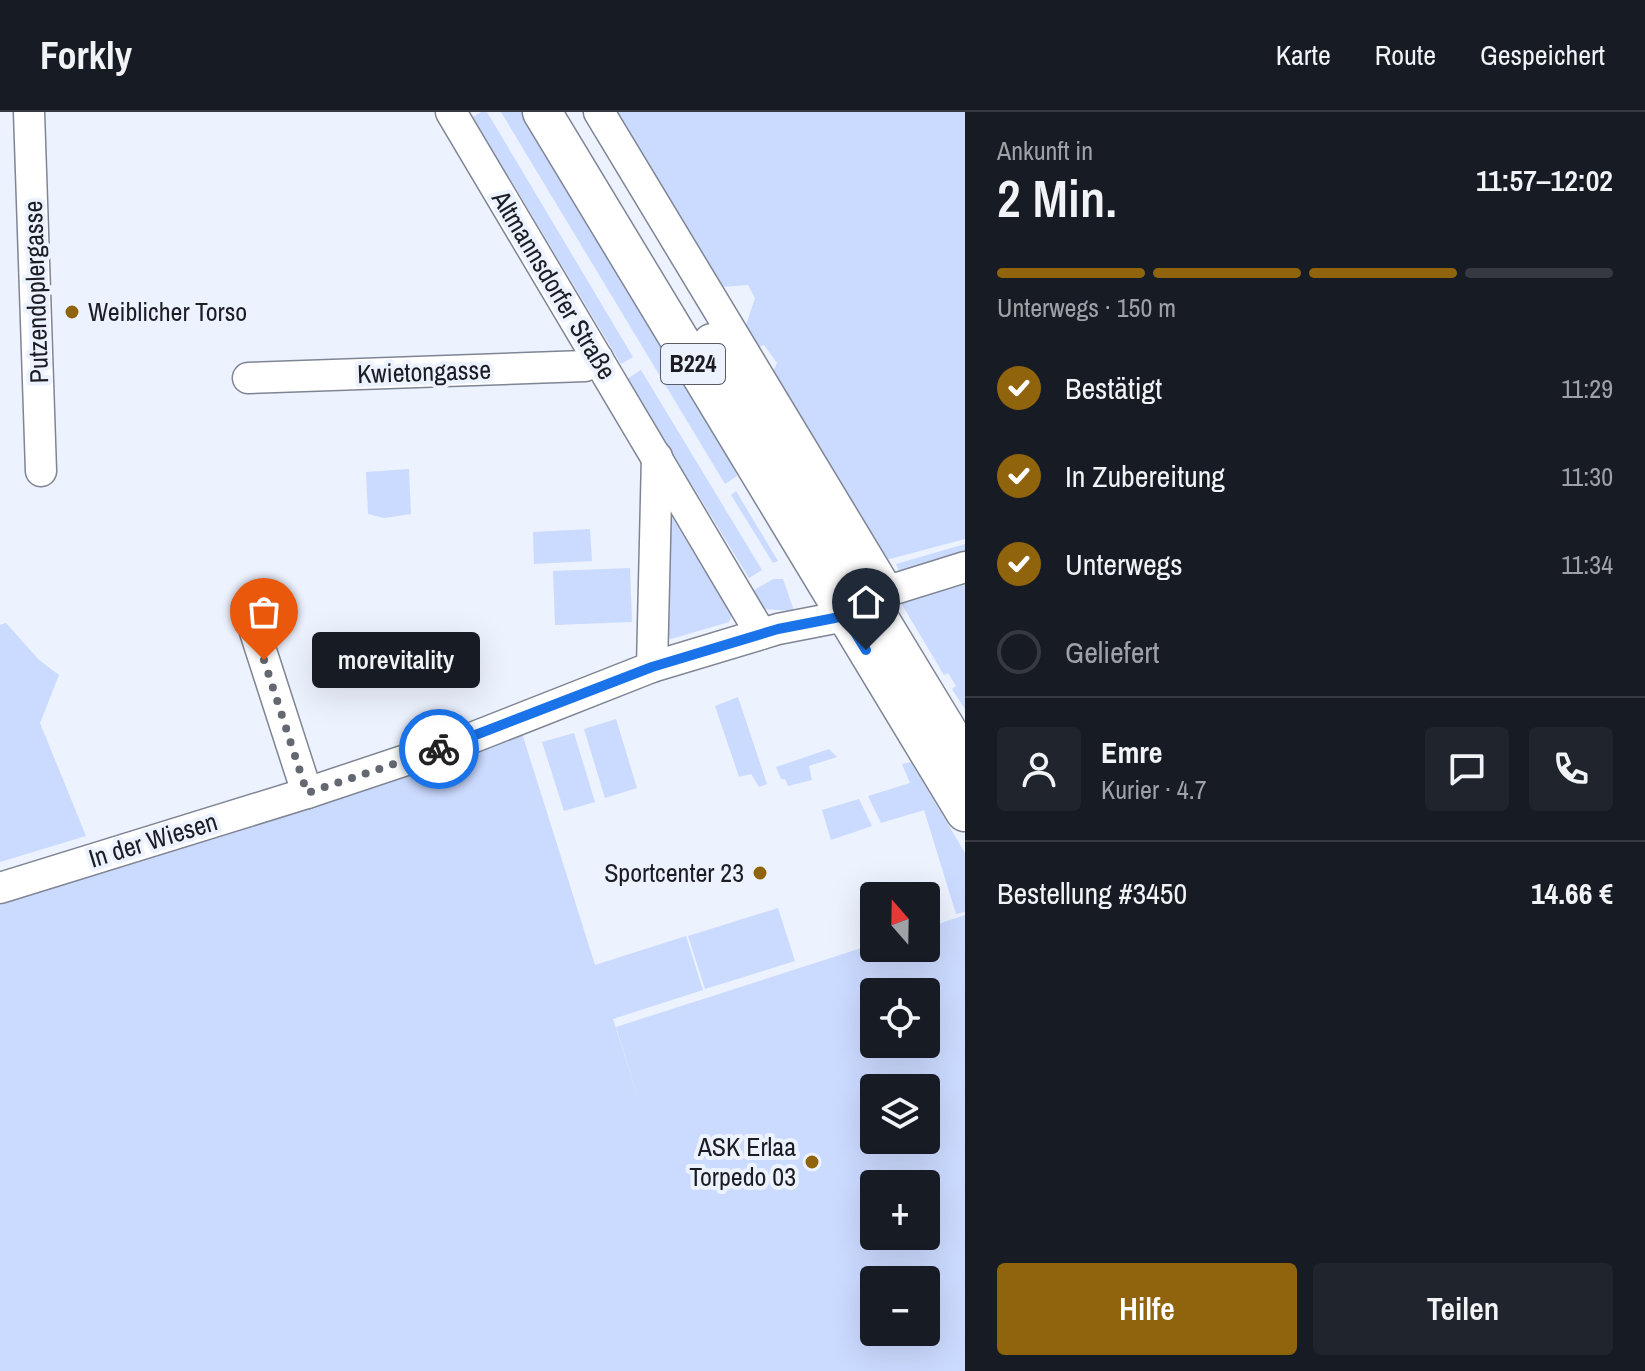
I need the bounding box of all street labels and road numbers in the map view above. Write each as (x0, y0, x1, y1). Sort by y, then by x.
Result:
street label: Altmannsdorfer Straße (484, 183, 625, 386)
street label: Putzendoplergasse (15, 200, 56, 384)
road number: B224 (661, 344, 725, 384)
street label: Kwietongasse (356, 352, 492, 391)
street label: In der Wiesen (84, 803, 221, 876)

